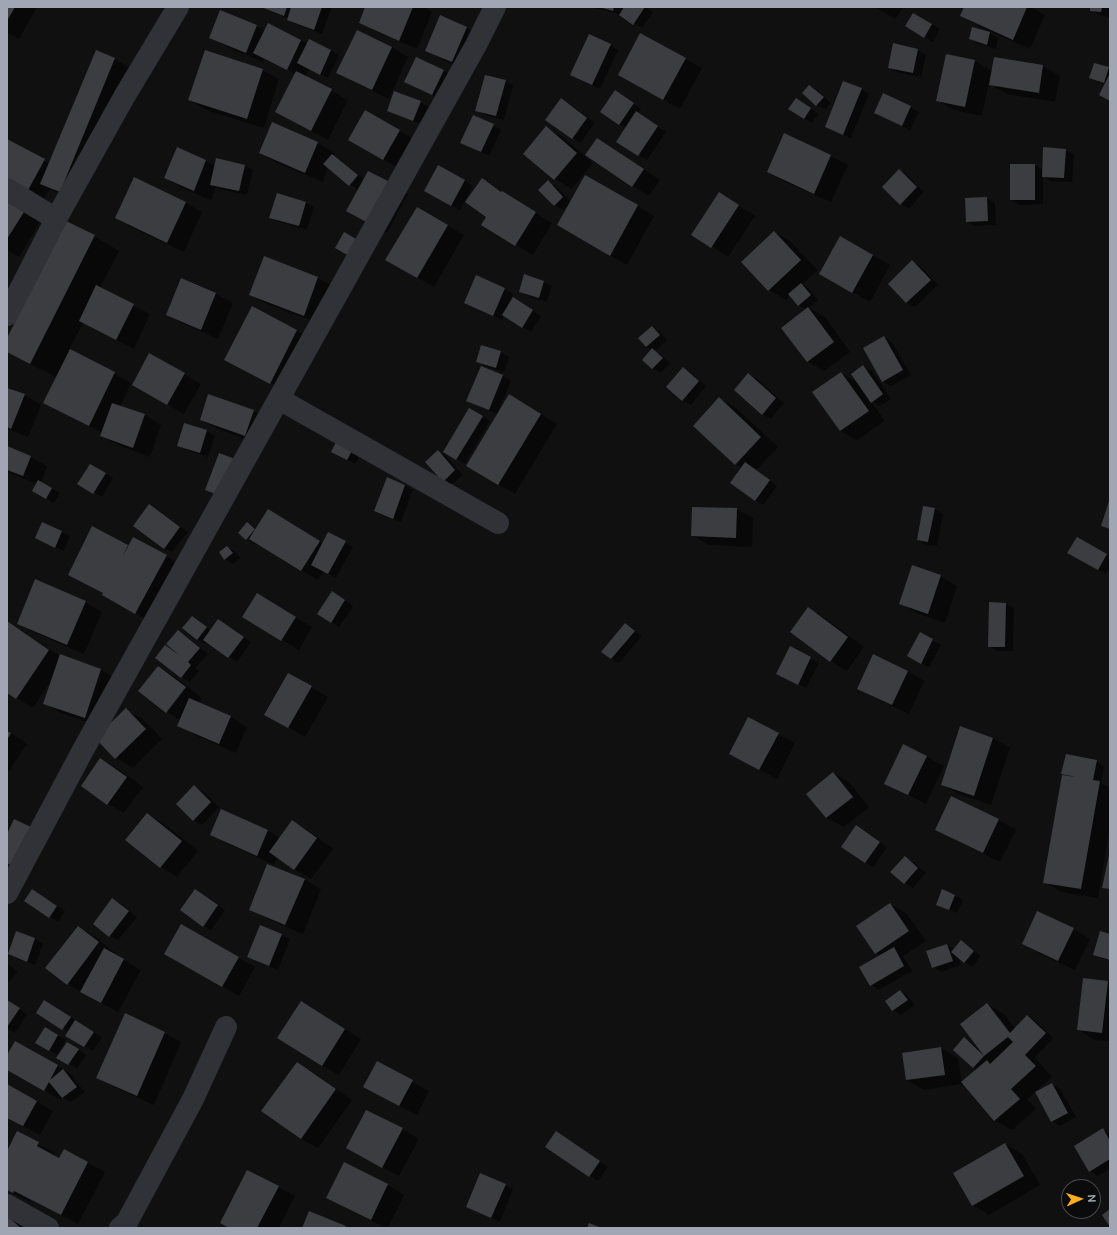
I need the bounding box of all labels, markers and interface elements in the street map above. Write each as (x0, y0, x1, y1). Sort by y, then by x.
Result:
north arrow (1061, 1179, 1101, 1219)
text: N (1086, 1194, 1098, 1203)

